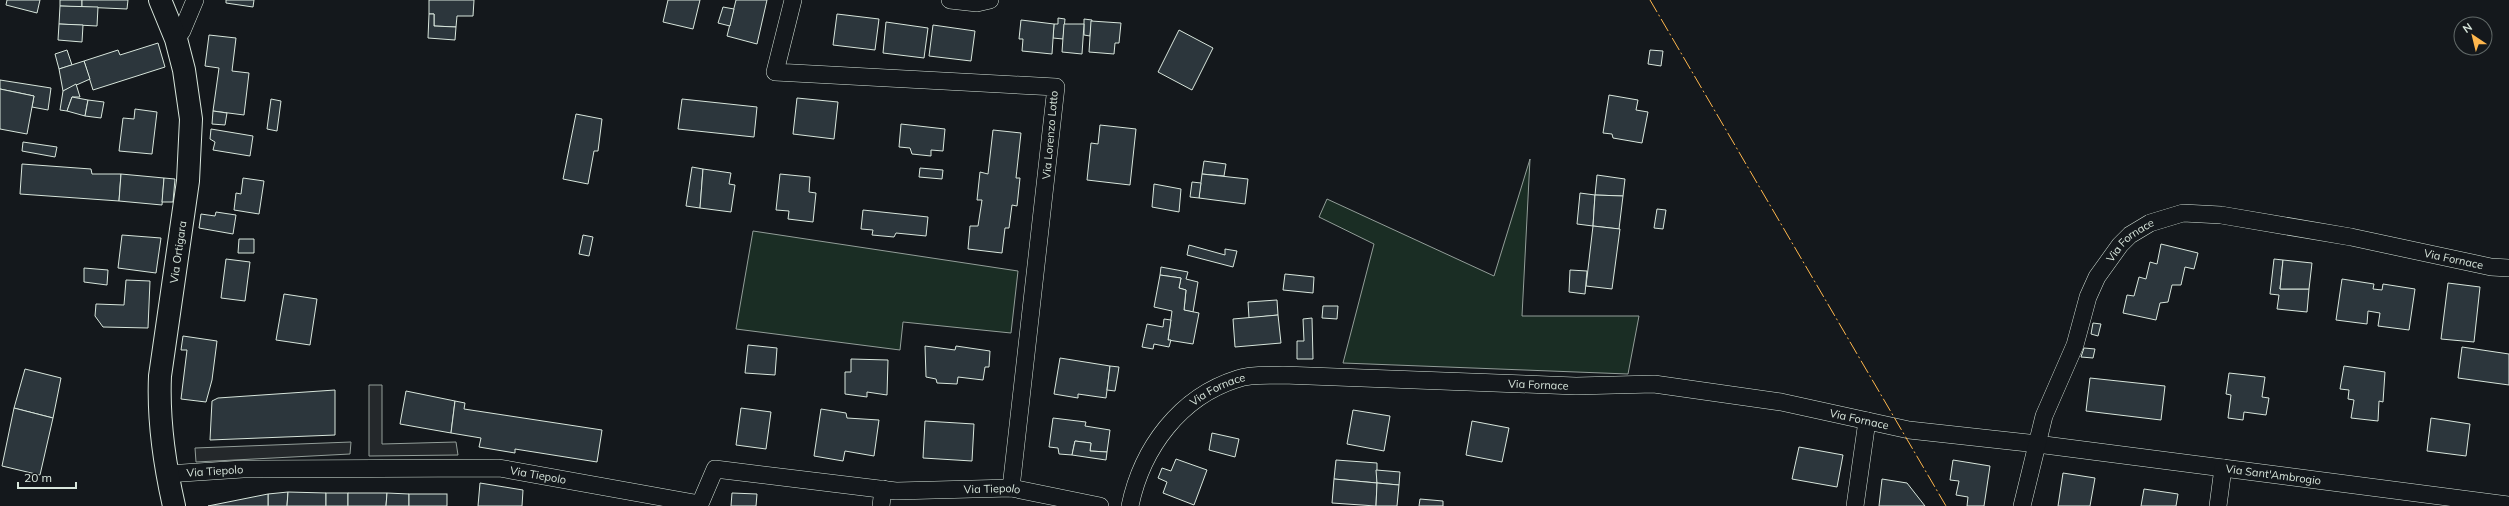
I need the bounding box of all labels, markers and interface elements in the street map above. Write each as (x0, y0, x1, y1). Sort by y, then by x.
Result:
north arrow (2453, 16, 2493, 56)
text: N (2460, 20, 2475, 36)
street label: Via Lorenzo Lotto (1039, 90, 1061, 180)
street label: Via Fornace (2103, 215, 2155, 265)
street label: Via Ortigara (167, 220, 189, 284)
street label: Via Fornace (2423, 246, 2485, 272)
street label: Via Fornace (1187, 370, 1246, 409)
street label: Via Fornace (1508, 376, 1569, 393)
street label: Via Fornace (1828, 406, 1890, 432)
street label: Via Sant'Ambrogio (2225, 461, 2322, 488)
street label: Via Tiepolo (186, 462, 244, 480)
street label: Via Tiepolo (509, 463, 567, 487)
scale bar (18, 464, 76, 490)
text: 20 m (24, 470, 52, 485)
street label: Via Tiepolo (964, 481, 1022, 497)

